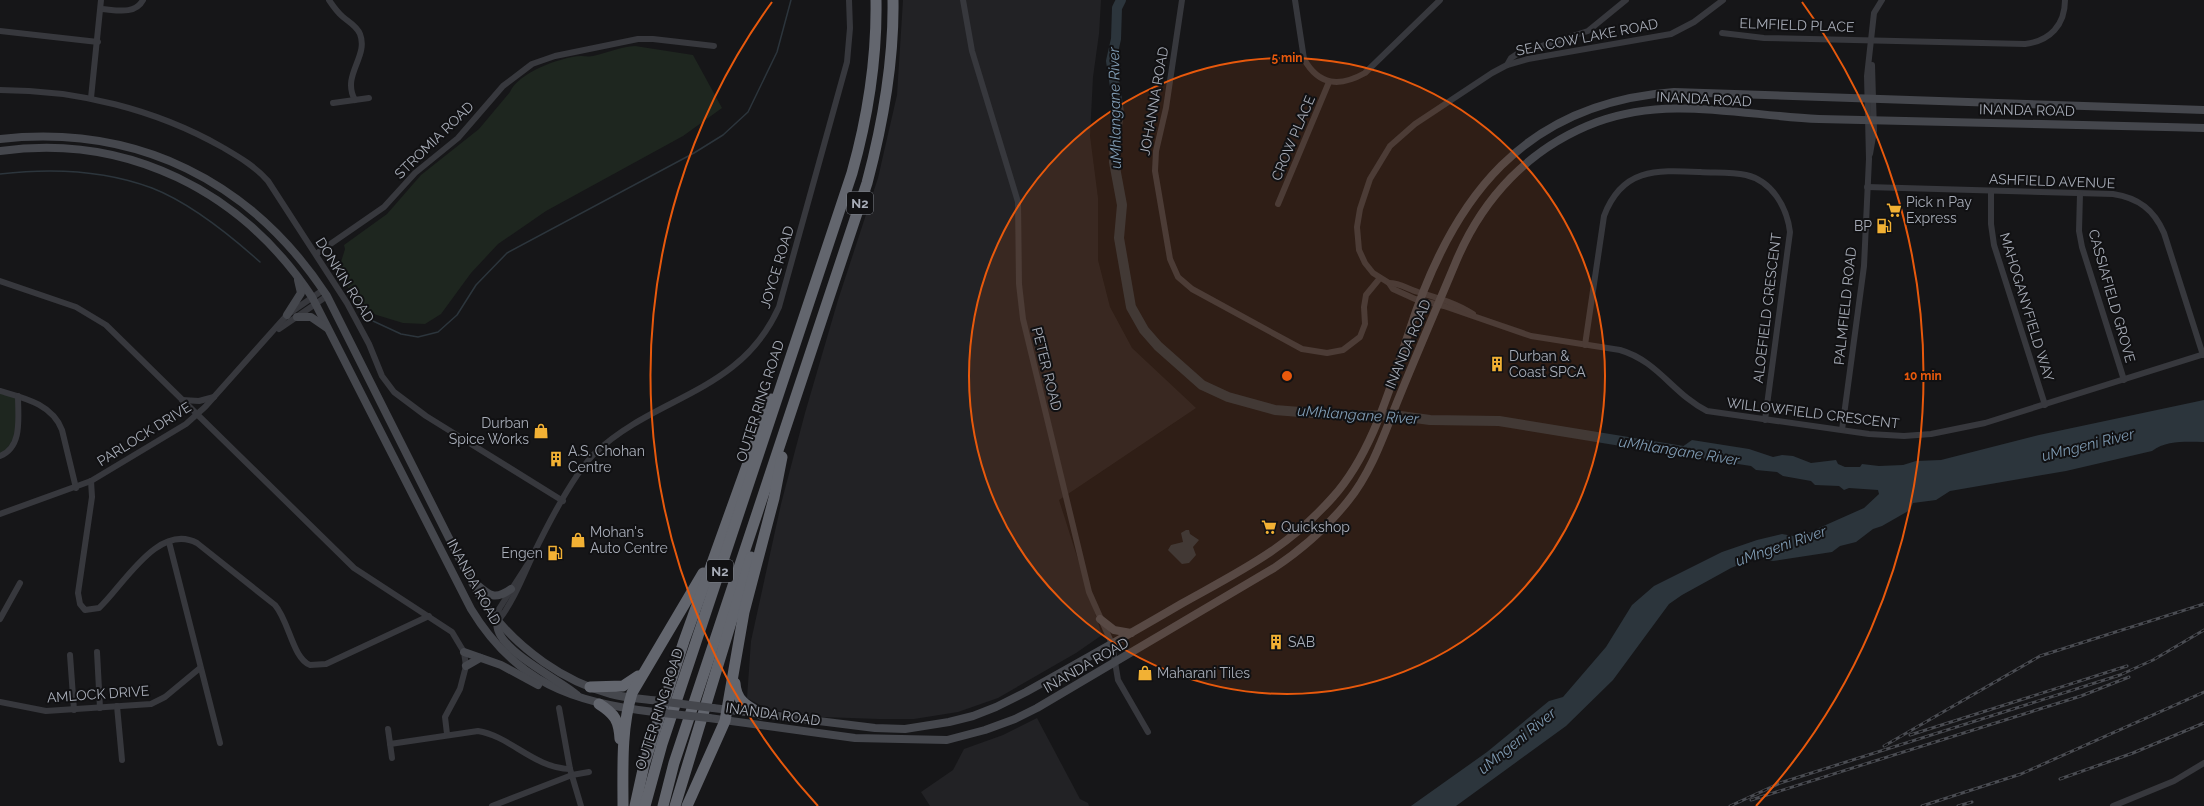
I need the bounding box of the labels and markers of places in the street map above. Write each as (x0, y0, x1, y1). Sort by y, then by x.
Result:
place label: Pick n Pay Express (1906, 194, 1972, 226)
supermarket icon: Pick n Pay Express (1885, 201, 1903, 219)
fuel station icon: BP (1875, 217, 1893, 235)
place label: BP (1854, 218, 1872, 234)
place label: Durban & Coast SPCA (1509, 348, 1586, 380)
building icon: Durban & Coast SPCA (1488, 355, 1506, 373)
centre of rings (1280, 369, 1294, 383)
place label: Durban Spice Works (449, 415, 529, 447)
shop icon: Durban Spice Works (532, 422, 550, 440)
place label: A.S. Chohan Centre (568, 443, 645, 475)
building icon: A.S. Chohan Centre (547, 450, 565, 468)
supermarket icon: Quickshop (1260, 518, 1278, 536)
place label: Quickshop (1281, 519, 1350, 535)
place label: Mohan's Auto Centre (590, 524, 668, 556)
shop icon: Mohan's Auto Centre (569, 531, 587, 549)
fuel station icon: Engen (546, 544, 564, 562)
place label: Engen (501, 545, 543, 561)
building icon: SAB (1267, 633, 1285, 651)
place label: SAB (1288, 634, 1315, 650)
shop icon: Maharani Tiles (1136, 664, 1154, 682)
place label: Maharani Tiles (1157, 665, 1250, 681)

